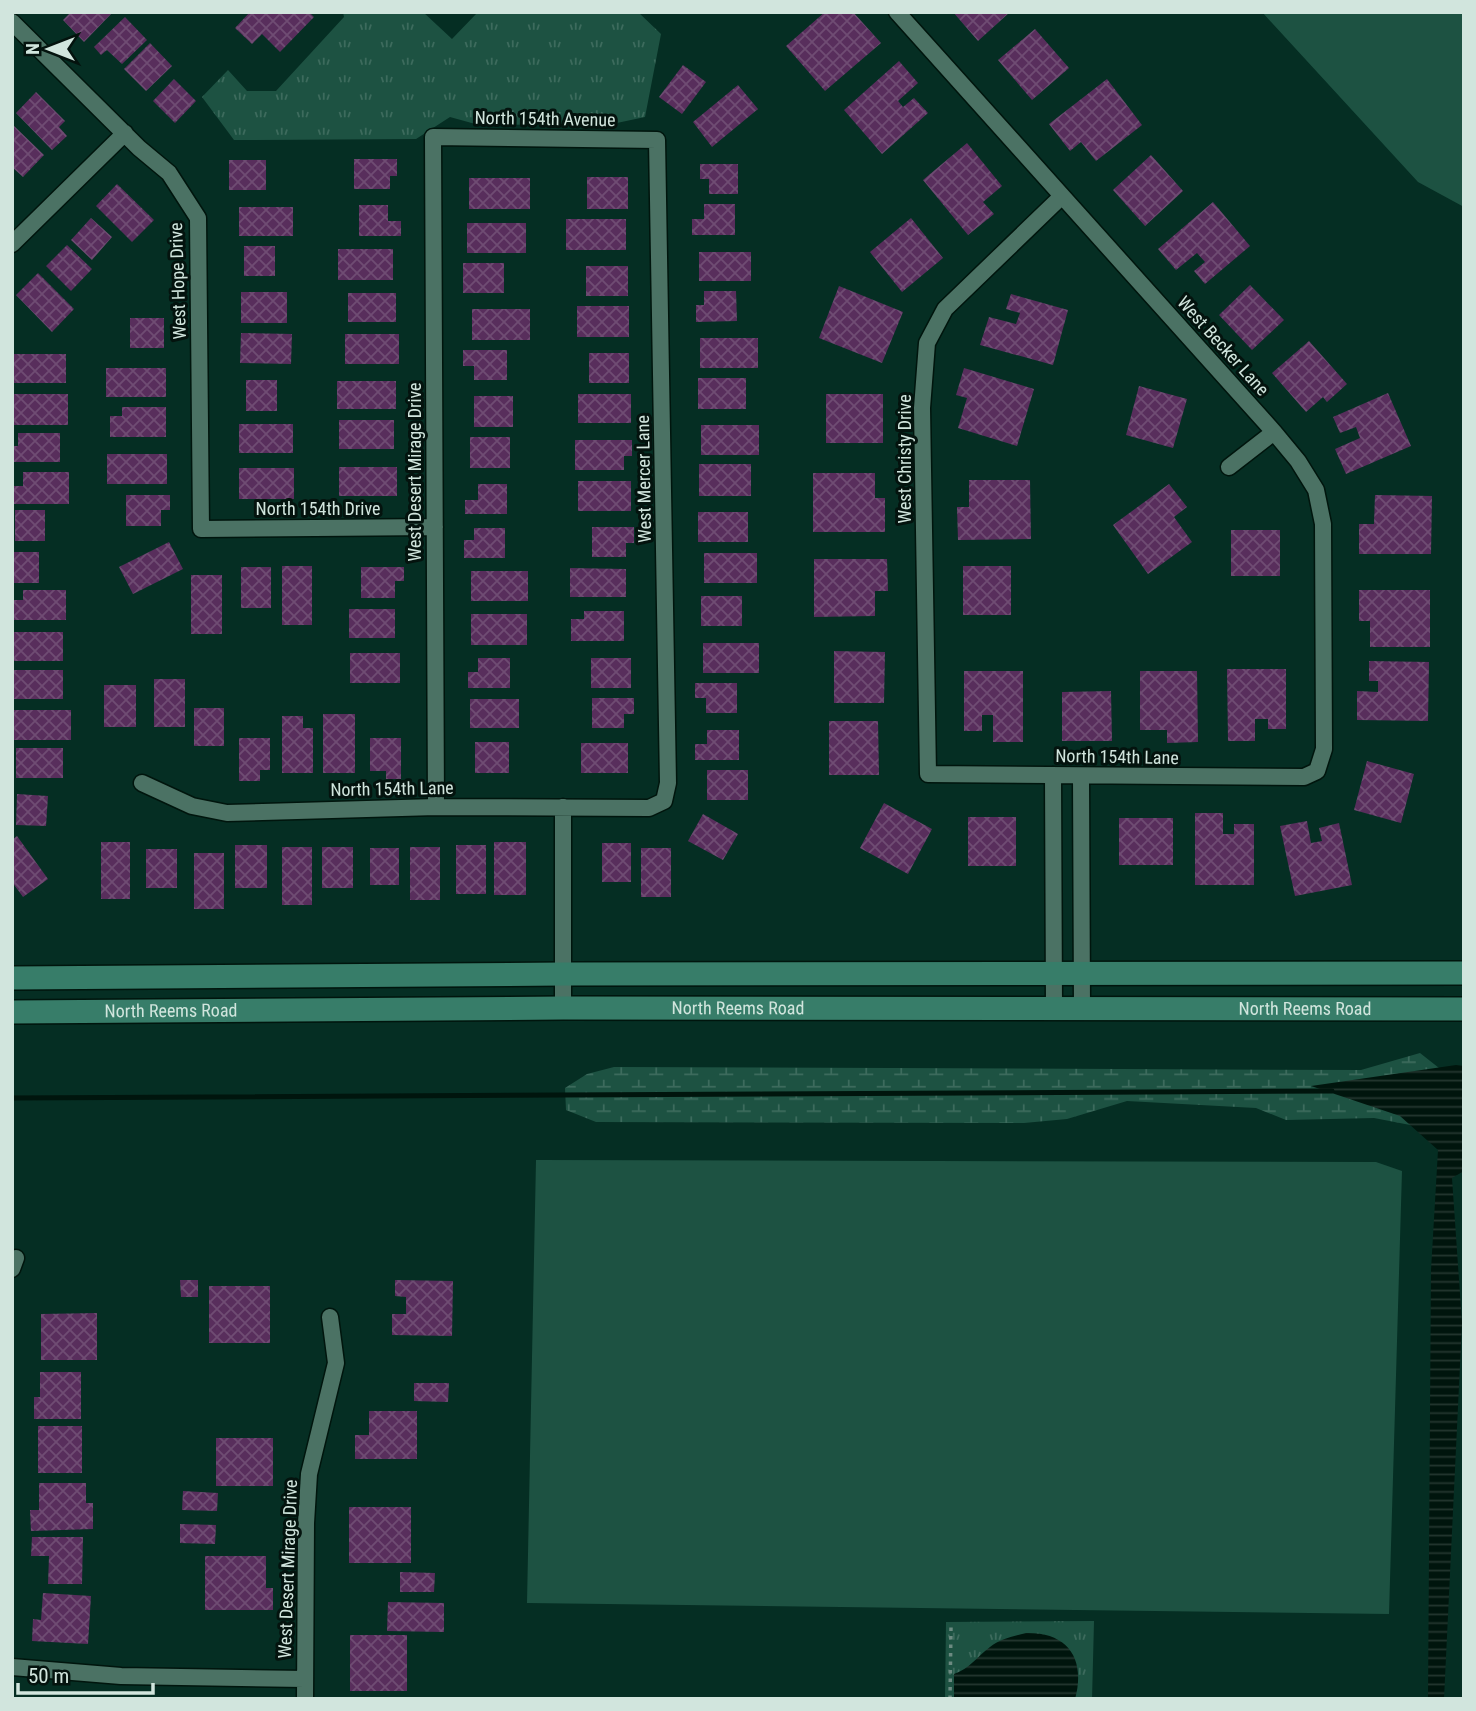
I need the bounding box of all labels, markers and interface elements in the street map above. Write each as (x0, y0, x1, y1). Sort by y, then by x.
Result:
north arrow (14, 14, 84, 84)
text: N (21, 43, 44, 55)
street label: North 154th Avenue (474, 107, 616, 130)
street label: West Hope Drive (165, 222, 190, 340)
street label: West Becker Lane (1173, 292, 1273, 400)
street label: West Desert Mirage Drive (404, 382, 425, 562)
street label: West Christy Drive (894, 394, 915, 524)
street label: West Mercer Lane (632, 415, 655, 543)
street label: North 154th Drive (256, 498, 380, 519)
street label: North 154th Lane (1055, 745, 1179, 768)
street label: North 154th Lane (330, 777, 454, 800)
street label: North Reems Road (672, 997, 804, 1018)
street label: North Reems Road (1239, 998, 1371, 1019)
street label: North Reems Road (104, 999, 237, 1021)
street label: West Desert Mirage Drive (274, 1479, 301, 1659)
scale bar (18, 1652, 152, 1696)
text: 50 m (28, 1664, 69, 1688)

